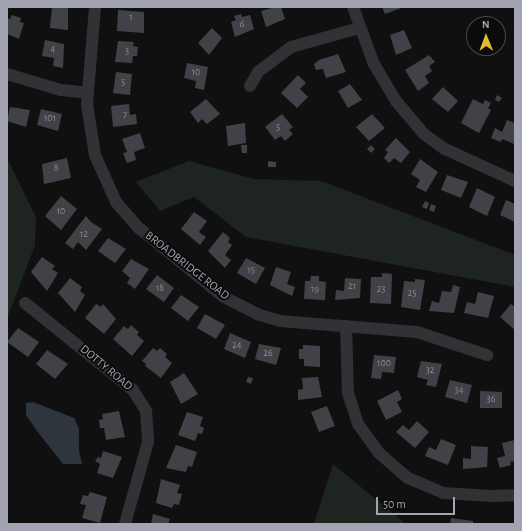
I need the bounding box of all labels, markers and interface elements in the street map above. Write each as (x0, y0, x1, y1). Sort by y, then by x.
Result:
house number: 1 (129, 12, 133, 24)
north arrow (466, 16, 506, 56)
house number: 6 (240, 19, 244, 31)
text: N (482, 19, 490, 30)
house number: 4 (51, 44, 55, 56)
house number: 3 (125, 46, 129, 58)
house number: 10 (192, 67, 200, 79)
house number: 5 (121, 77, 125, 89)
house number: 7 (123, 110, 127, 122)
house number: 101 (44, 113, 56, 125)
house number: 5 (276, 122, 280, 134)
house number: 8 (54, 163, 58, 175)
house number: 10 (57, 206, 65, 218)
house number: 12 (80, 229, 88, 241)
street label: BROADBRIDGE ROAD (142, 229, 232, 303)
house number: 15 (247, 265, 255, 277)
house number: 21 (348, 281, 356, 293)
house number: 18 (156, 283, 164, 295)
house number: 19 (311, 284, 319, 296)
house number: 23 (377, 284, 385, 296)
house number: 25 (408, 288, 416, 300)
house number: 24 (232, 340, 242, 352)
street label: DOTTY ROAD (77, 342, 135, 394)
house number: 26 (263, 348, 273, 360)
house number: 100 (377, 358, 391, 370)
house number: 32 (426, 365, 434, 377)
house number: 34 (455, 385, 463, 397)
house number: 36 (487, 394, 495, 406)
scale bar (378, 489, 457, 515)
text: 50 m (383, 498, 406, 510)

